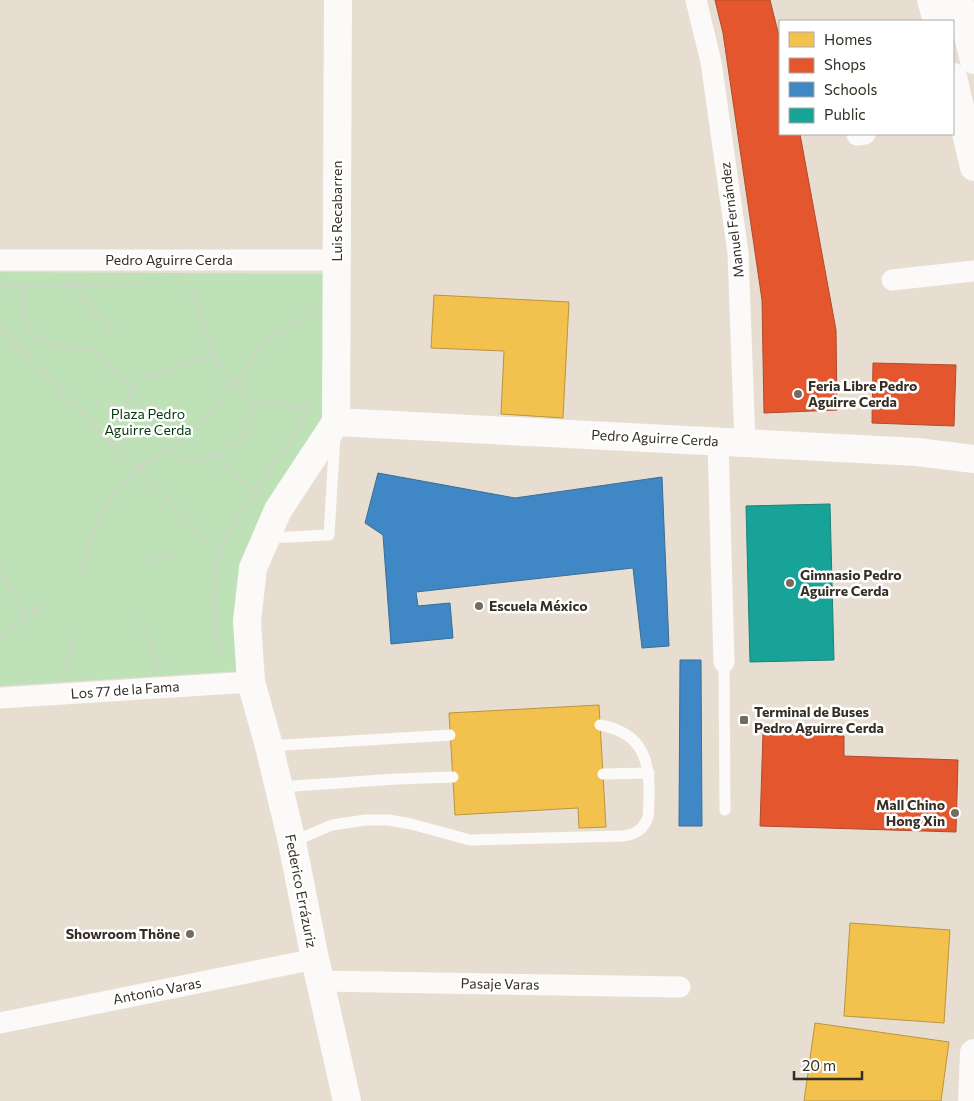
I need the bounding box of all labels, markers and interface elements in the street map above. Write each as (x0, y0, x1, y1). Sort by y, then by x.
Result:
legend (779, 20, 954, 135)
text: Homes (824, 30, 872, 48)
text: Shops (824, 55, 866, 73)
text: Schools (824, 80, 878, 98)
text: Public (824, 105, 866, 123)
street label: Luis Recabarren (328, 161, 345, 262)
street label: Manuel Fernández (716, 161, 747, 279)
street label: Pedro Aguirre Cerda (105, 251, 233, 268)
place label: Feria Libre Pedro Aguirre Cerda (808, 377, 917, 410)
marker: Feria Libre Pedro Aguirre Cerda (792, 388, 804, 400)
park label: Plaza Pedro Aguirre Cerda (104, 405, 192, 438)
street label: Pedro Aguirre Cerda (591, 426, 719, 449)
place label: Gimnasio Pedro Aguirre Cerda (800, 566, 902, 599)
marker: Gimnasio Pedro Aguirre Cerda (784, 577, 796, 589)
place label: Escuela México (489, 597, 588, 614)
marker: Escuela México (473, 600, 485, 612)
street label: Los 77 de la Fama (70, 677, 180, 702)
place label: Terminal de Buses Pedro Aguirre Cerda (754, 703, 884, 736)
marker: Terminal de Buses Pedro Aguirre Cerda (738, 714, 750, 726)
place label: Mall Chino Hong Xin (876, 796, 945, 829)
marker: Mall Chino Hong Xin (949, 807, 961, 819)
street label: Federico Errázuriz (282, 833, 321, 949)
place label: Showroom Thöne (66, 925, 180, 942)
marker: Showroom Thöne (184, 928, 196, 940)
street label: Antonio Varas (111, 974, 203, 1007)
street label: Pasaje Varas (460, 974, 540, 993)
scale bar (794, 1048, 862, 1080)
text: 20 m (802, 1056, 836, 1074)

